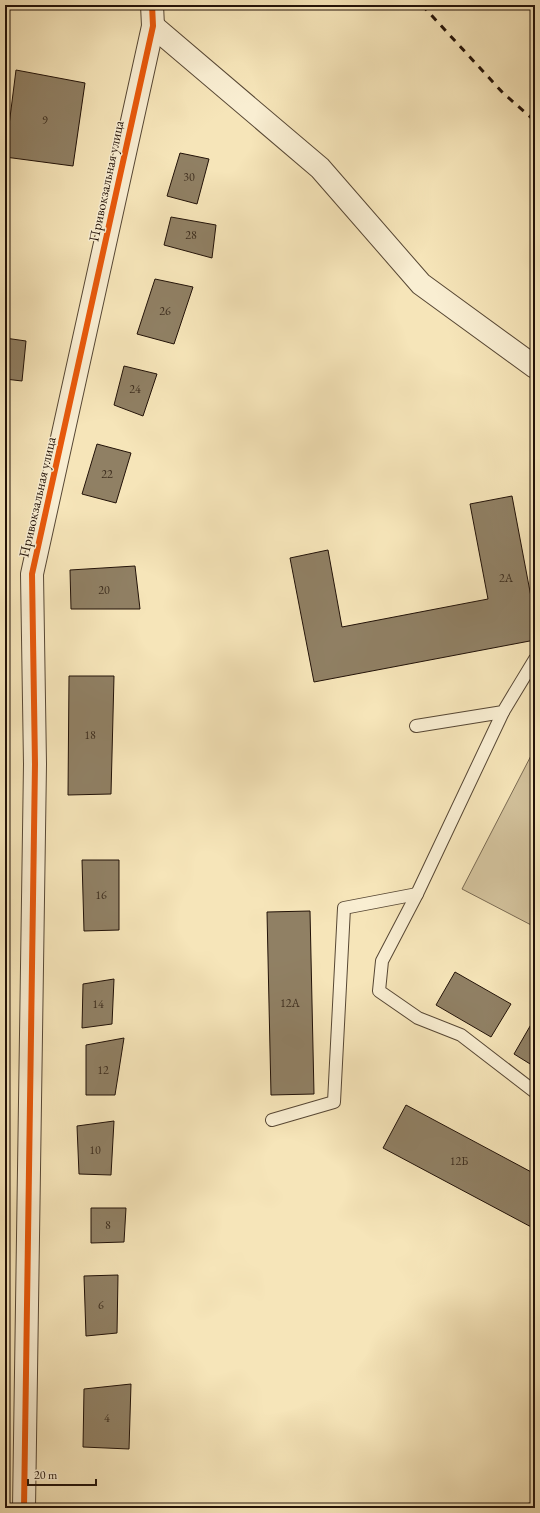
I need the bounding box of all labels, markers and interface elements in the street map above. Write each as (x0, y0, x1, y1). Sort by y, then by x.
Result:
house number: 9 (42, 112, 48, 128)
street label: Привокзальная улица (84, 118, 128, 243)
house number: 30 (183, 169, 195, 185)
house number: 28 (185, 227, 197, 243)
house number: 26 (159, 303, 171, 319)
house number: 24 (129, 381, 141, 397)
street label: Привокзальная улица (14, 434, 60, 559)
house number: 22 (101, 466, 113, 482)
house number: 2А (499, 570, 514, 586)
house number: 20 (98, 582, 110, 598)
house number: 18 (84, 727, 96, 743)
house number: 16 (95, 887, 107, 903)
house number: 12А (280, 995, 301, 1011)
house number: 14 (92, 996, 104, 1012)
house number: 12 (97, 1062, 109, 1078)
house number: 10 (89, 1142, 101, 1158)
house number: 12Б (450, 1153, 468, 1169)
house number: 8 (105, 1217, 111, 1233)
house number: 6 (98, 1297, 104, 1313)
house number: 4 (104, 1410, 110, 1426)
scale bar (28, 1461, 96, 1487)
text: 20 m (34, 1467, 58, 1483)

